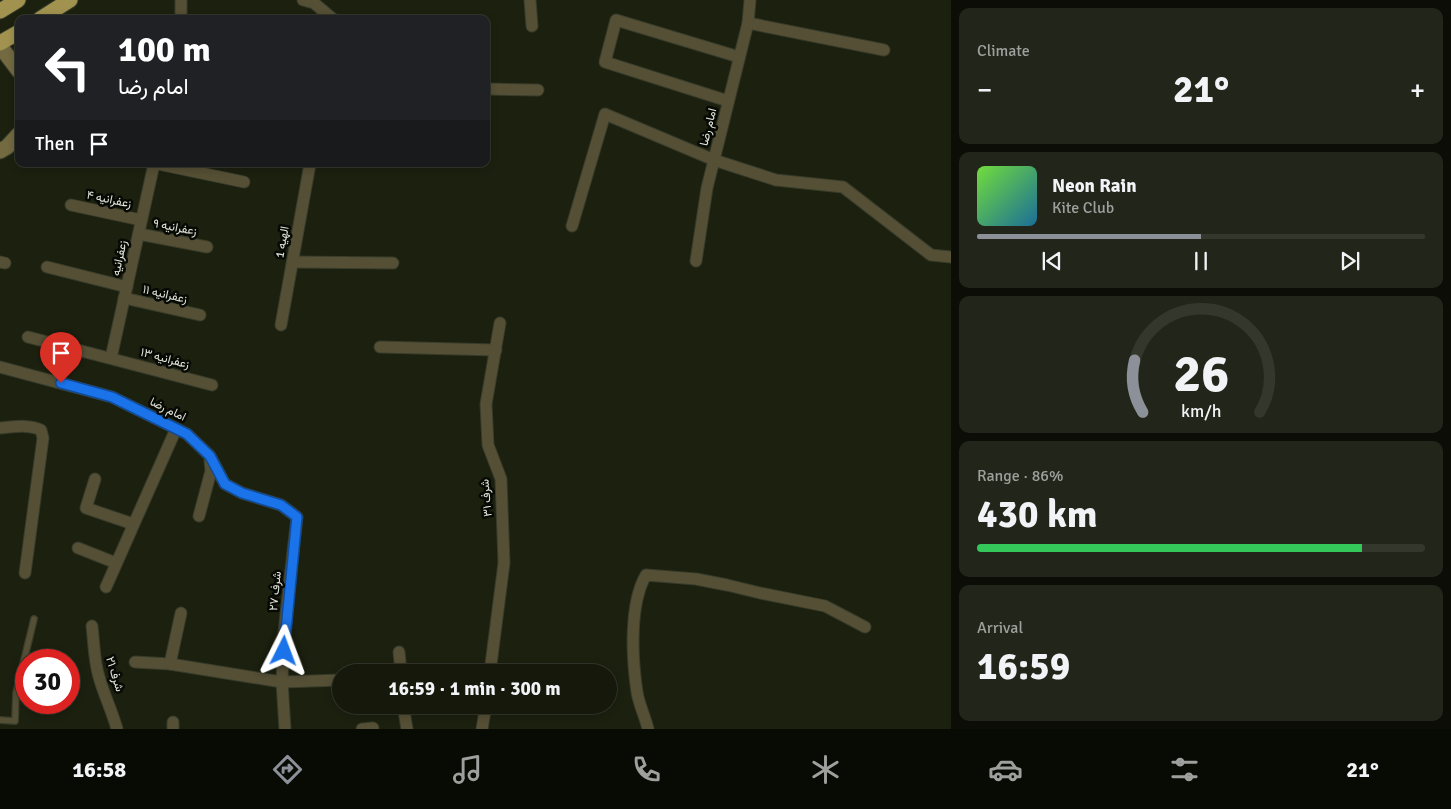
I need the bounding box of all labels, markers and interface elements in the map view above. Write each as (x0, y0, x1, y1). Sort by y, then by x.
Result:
text: 100 m (118, 28, 211, 71)
icon: left (35, 35, 100, 100)
text: Climate (977, 41, 1030, 61)
text: 21° (1173, 66, 1229, 113)
text: امام رضا (118, 73, 189, 100)
text: − (977, 73, 992, 107)
text: + (1410, 73, 1425, 107)
street label: امام رضا (697, 107, 720, 148)
icon: arrive (85, 130, 113, 158)
text: Then (35, 132, 75, 156)
text: Neon Rain (1052, 174, 1137, 198)
street label: زعفرانیه ۴ (85, 187, 133, 212)
text: Kite Club (1052, 198, 1114, 218)
street label: زعفرانیه ۹ (152, 216, 198, 239)
street label: الهیه 1 (272, 225, 293, 259)
street label: زعفرانیه (108, 239, 131, 277)
icon: previous (1038, 247, 1066, 275)
icon: pause (1187, 247, 1215, 275)
icon: next (1336, 247, 1364, 275)
street label: زعفرانیه ۱۱ (141, 282, 189, 307)
pin (40, 332, 82, 383)
icon: arrive (47, 339, 75, 367)
text: 26 (1173, 342, 1229, 406)
street label: زعفرانیه ۱۳ (139, 345, 191, 372)
street label: امام رضا (147, 394, 188, 425)
text: km/h (1181, 400, 1221, 422)
text: Range · 86% (977, 466, 1063, 486)
street label: شرف ۳۱ (477, 479, 496, 517)
text: 430 km (977, 491, 1098, 538)
street label: شرف ۲۷ (266, 571, 285, 612)
text: Arrival (977, 618, 1023, 638)
position arrow (257, 624, 309, 676)
text: 16:59 (977, 643, 1070, 690)
speed limit sign: 30 (15, 649, 80, 714)
street label: شرف ۲۱ (102, 655, 127, 694)
text: 16:59 · 1 min · 300 m (388, 677, 561, 701)
icon: directions (270, 752, 305, 787)
icon: music (450, 752, 485, 787)
icon: phone (629, 752, 664, 787)
icon: climate (808, 752, 843, 787)
icon: car (988, 752, 1023, 787)
icon: filters (1167, 752, 1202, 787)
text: 16:58 (72, 756, 126, 783)
text: 21° (1346, 756, 1379, 783)

